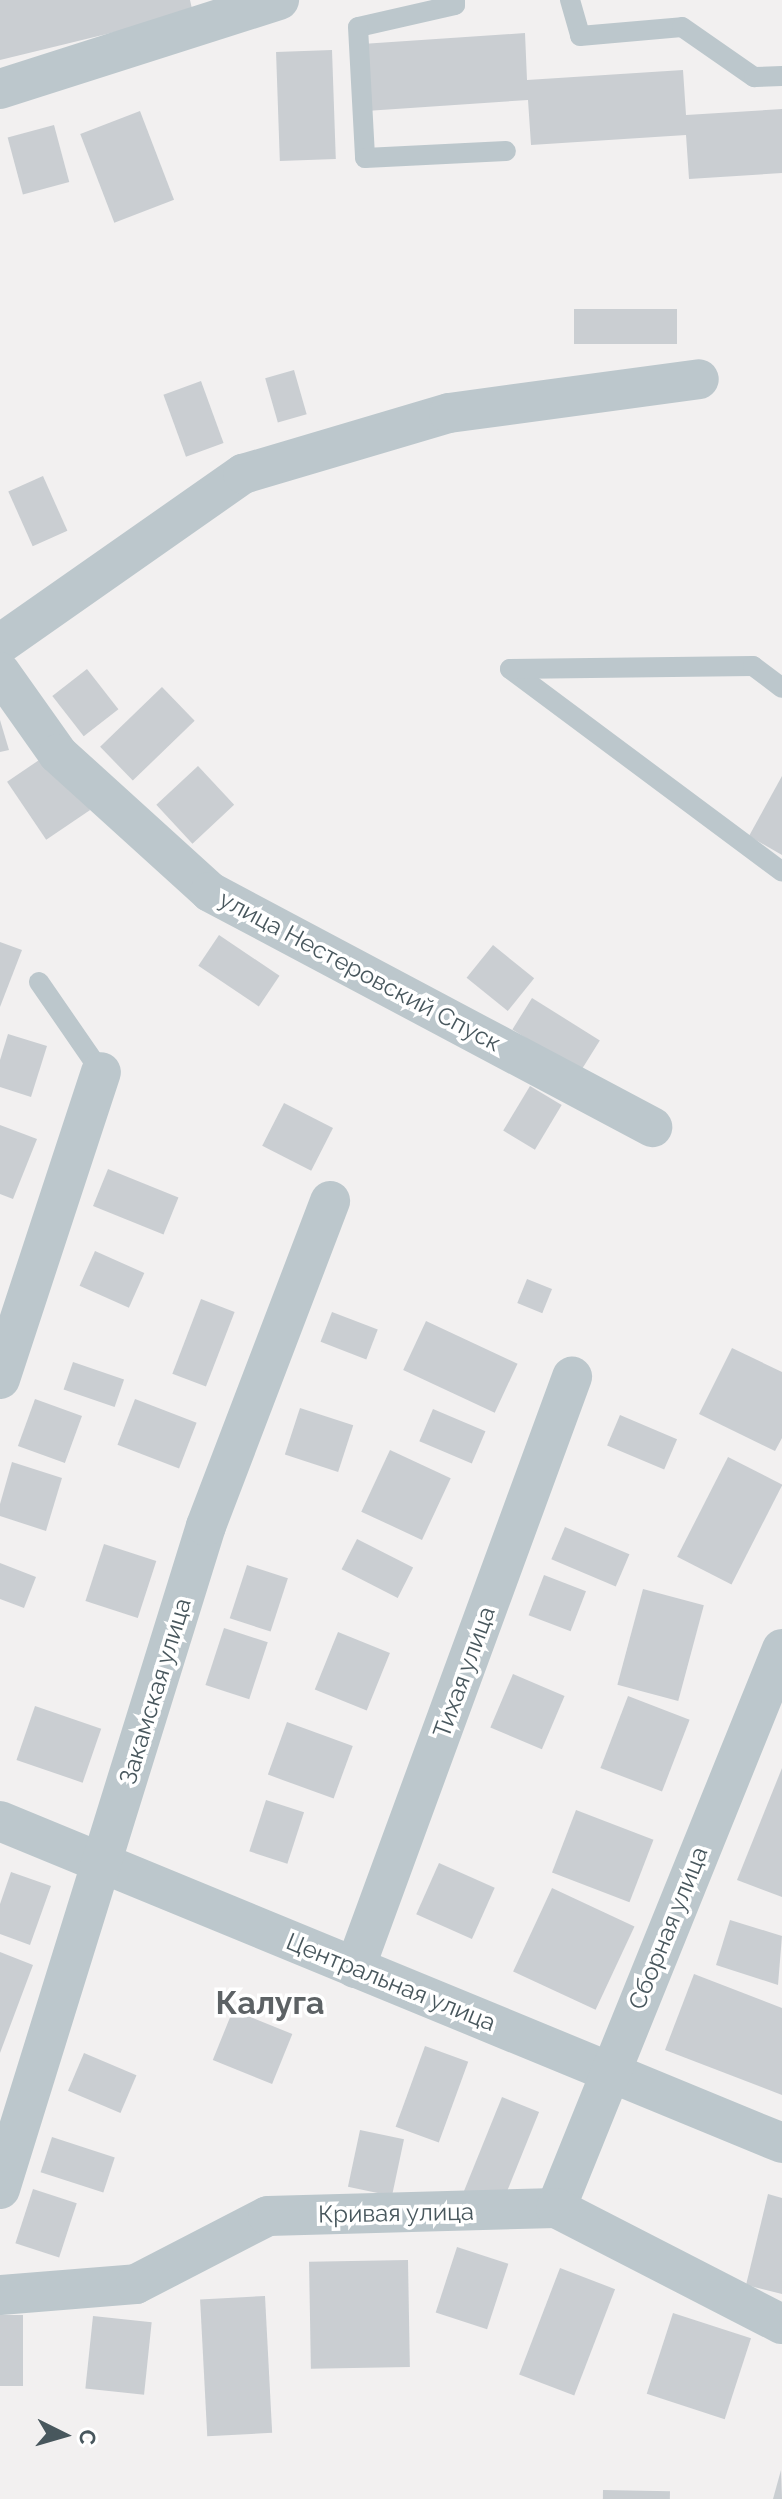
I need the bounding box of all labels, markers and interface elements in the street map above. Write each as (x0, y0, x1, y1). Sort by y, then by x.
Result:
street label: улица Нестеровский Спуск (214, 884, 506, 1058)
street label: Закамская улица (113, 1594, 197, 1788)
street label: Тихая улица (427, 1602, 501, 1742)
street label: Сборная улица (622, 1842, 714, 2014)
street label: Центральная улица (282, 1927, 500, 2037)
district label: Калуга (216, 1984, 324, 2022)
street label: Кривая улица (317, 2197, 475, 2229)
north arrow (24, 2395, 104, 2475)
text: С (74, 2428, 102, 2446)

